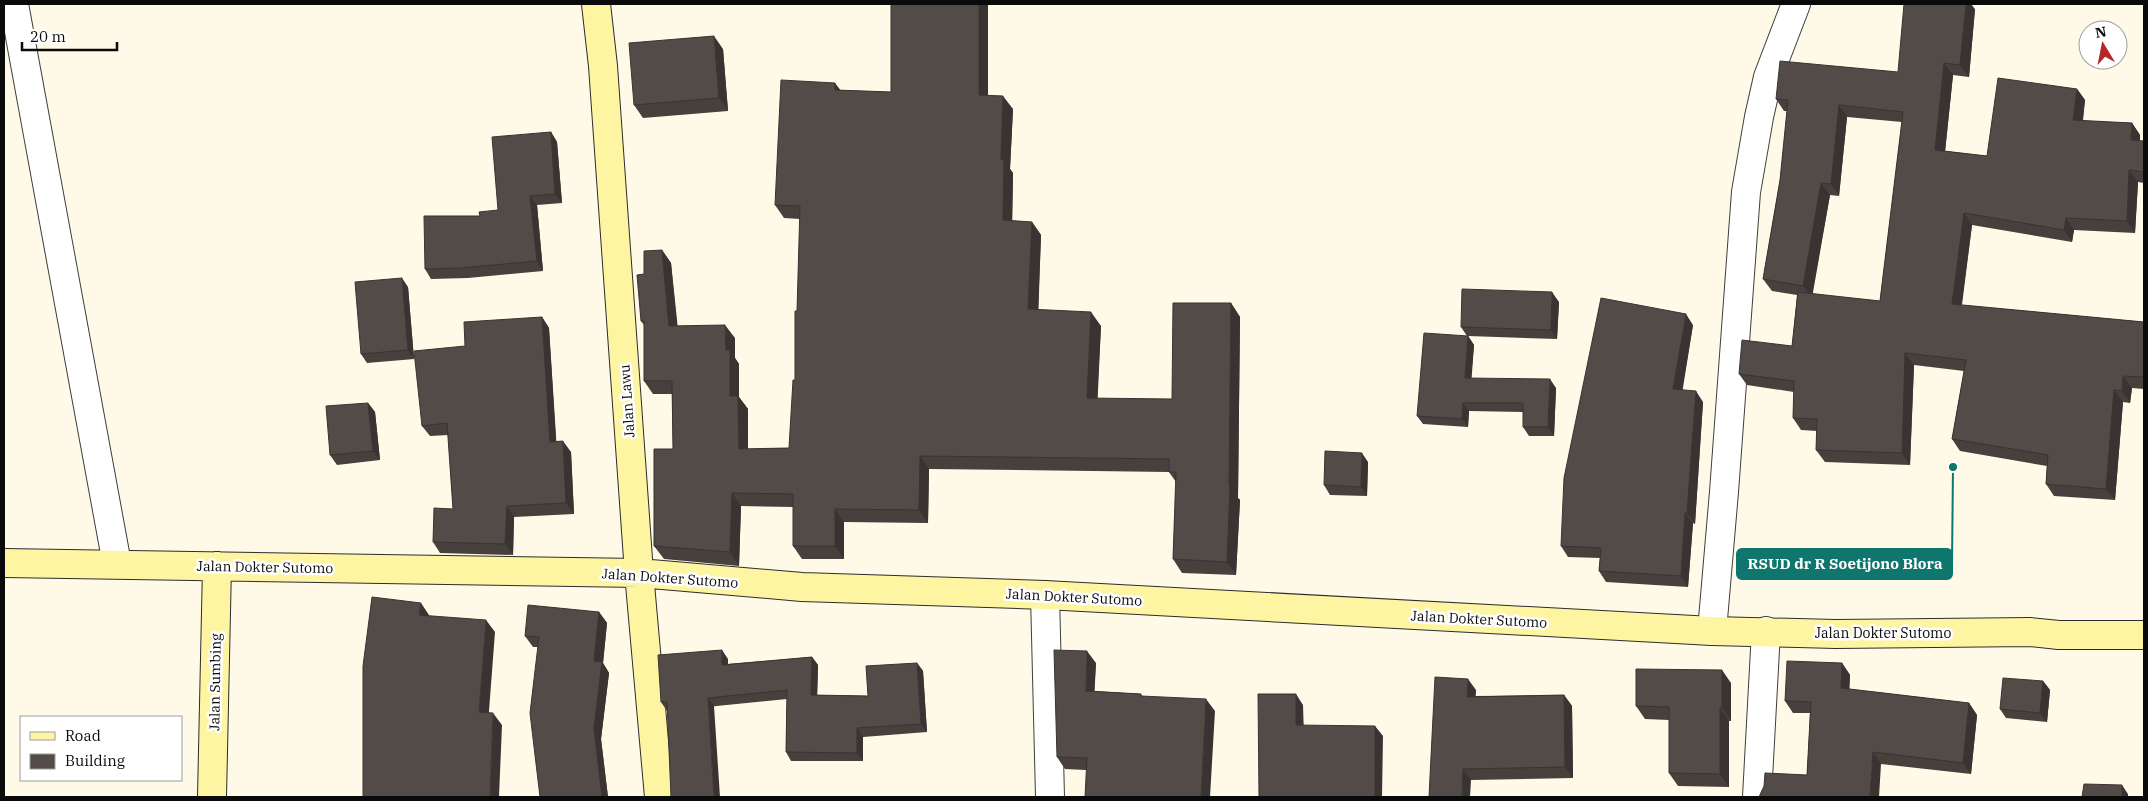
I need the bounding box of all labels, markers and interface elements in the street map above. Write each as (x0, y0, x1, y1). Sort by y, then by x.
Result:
scale bar (22, 20, 118, 52)
north arrow (2078, 20, 2128, 70)
text: N (2094, 22, 2108, 42)
text: 20 m (30, 27, 66, 46)
street label: Jalan Lawu (615, 363, 639, 438)
callout: RSUD dr R Soetijono Blora (1737, 549, 1952, 579)
text: RSUD dr R Soetijono Blora (1747, 554, 1943, 573)
street label: Jalan Dokter Sutomo (197, 557, 334, 577)
street label: Jalan Dokter Sutomo (601, 564, 739, 592)
street label: Jalan Dokter Sutomo (1005, 584, 1143, 610)
street label: Jalan Dokter Sutomo (1410, 606, 1548, 632)
street label: Jalan Dokter Sutomo (1815, 624, 1951, 642)
street label: Jalan Sumbing (205, 633, 225, 731)
legend (20, 716, 182, 781)
text: Road (65, 726, 101, 745)
text: Building (65, 751, 125, 770)

